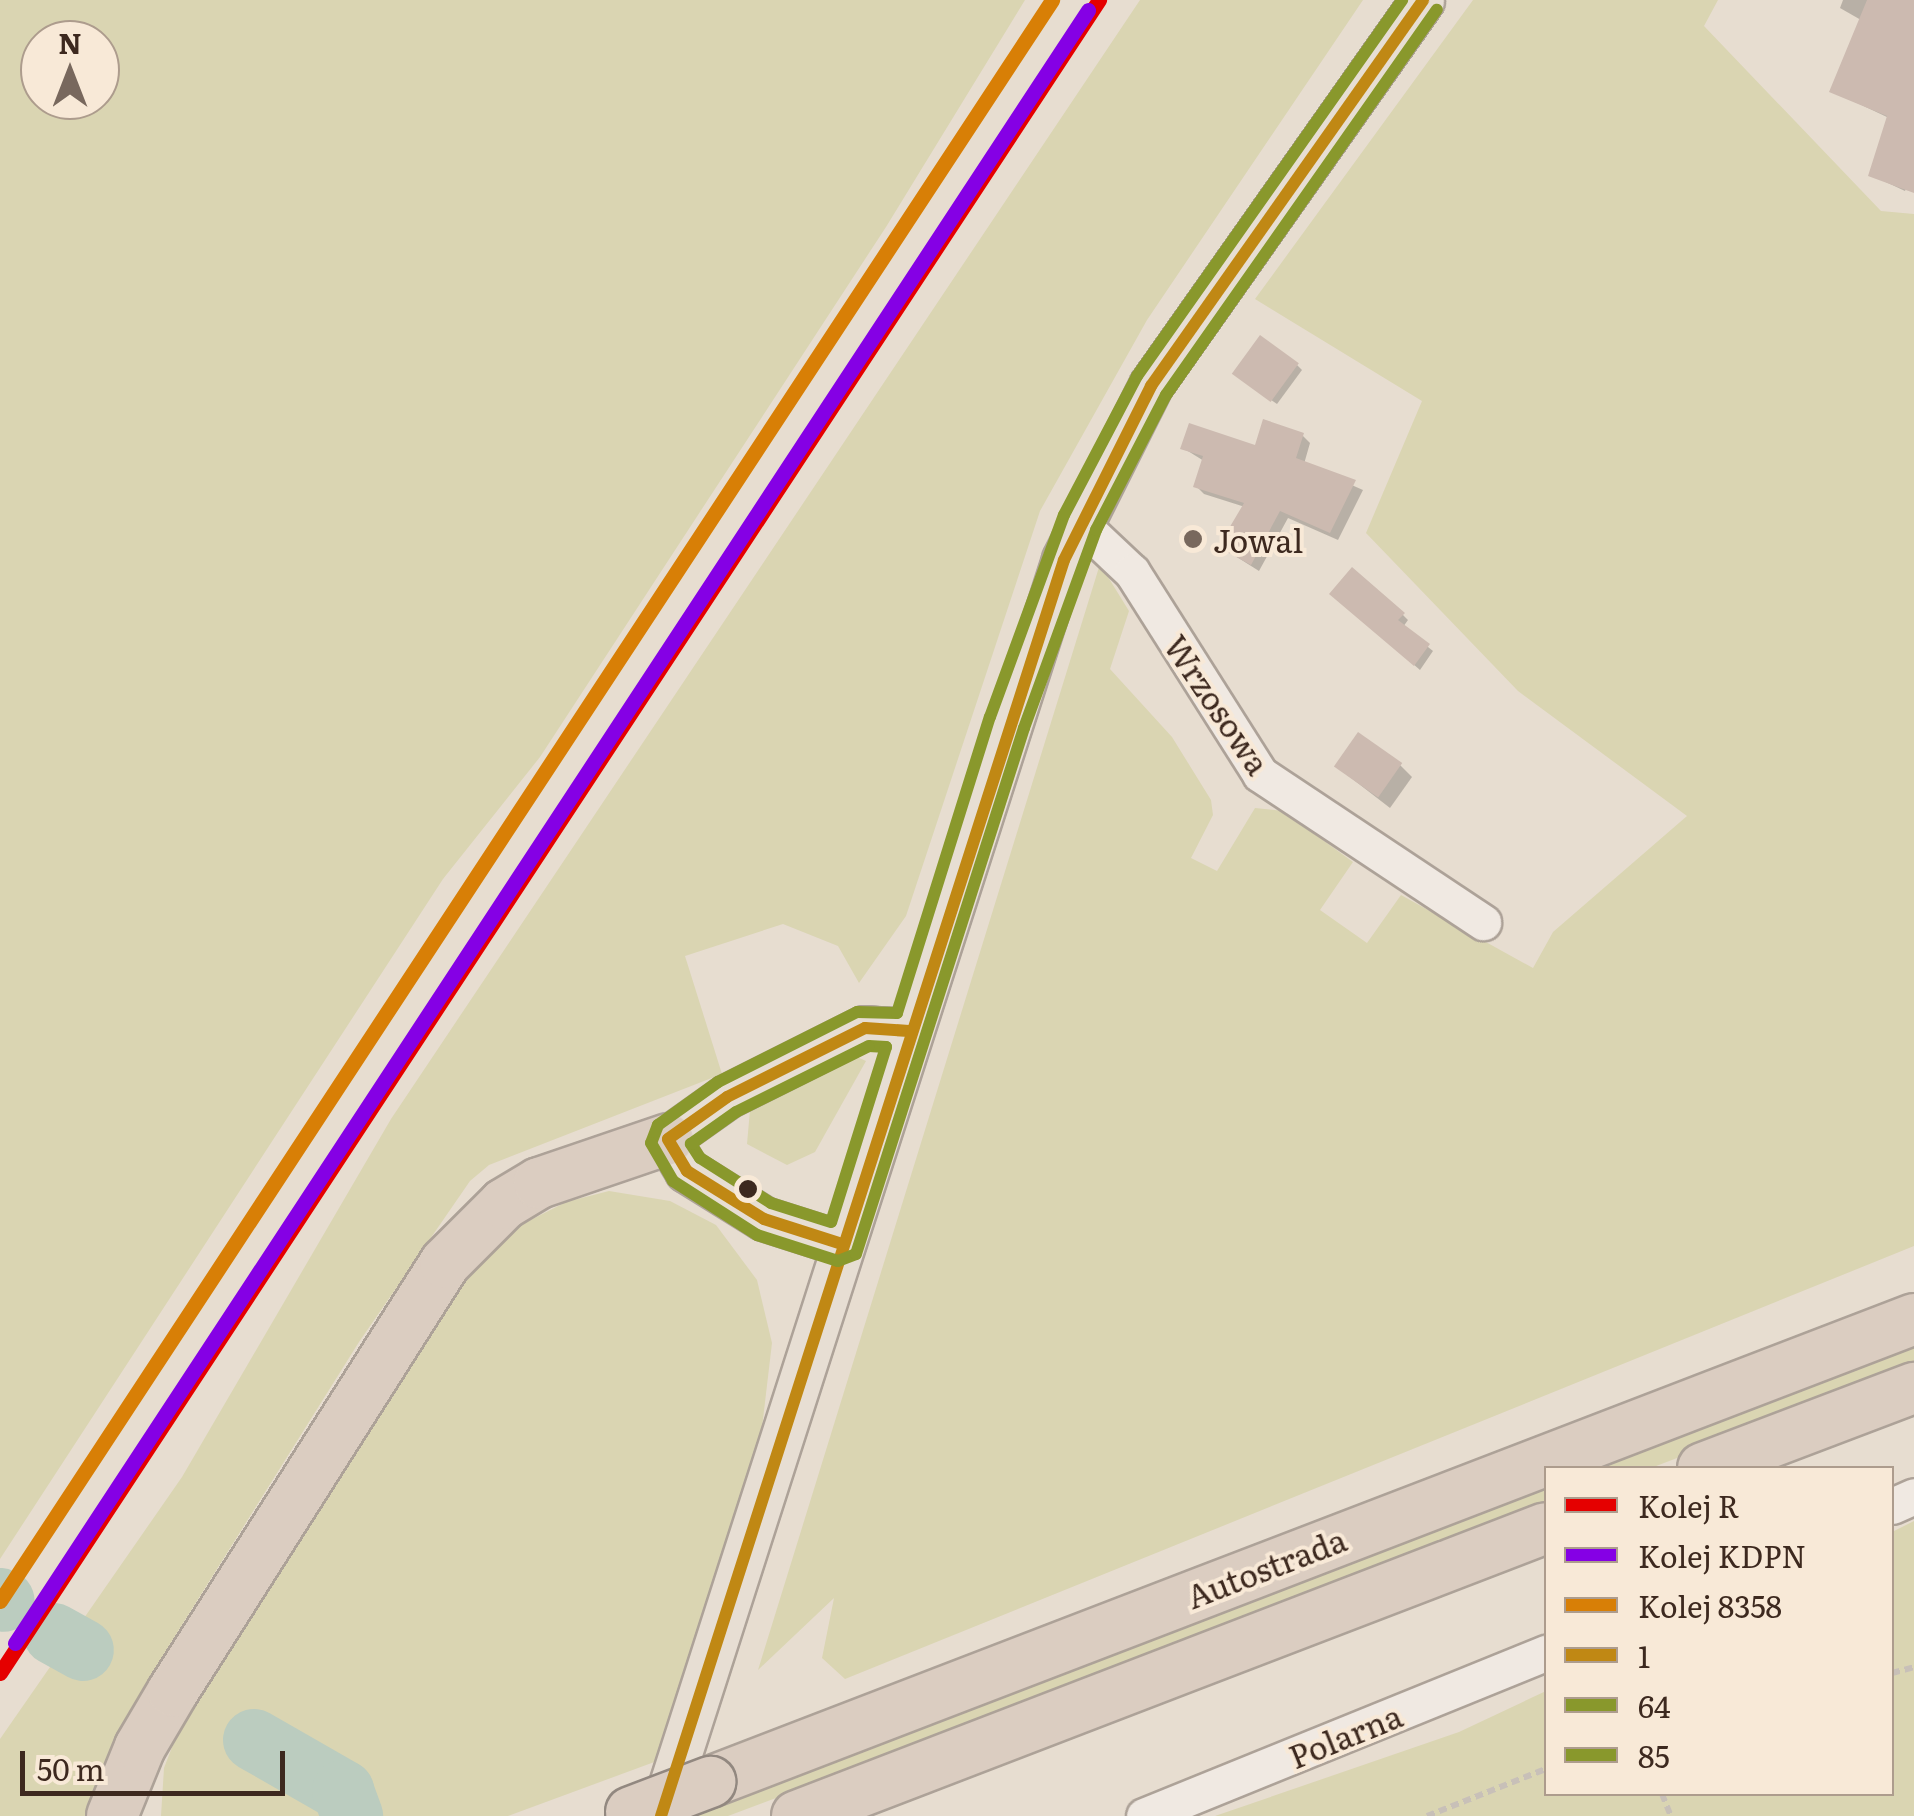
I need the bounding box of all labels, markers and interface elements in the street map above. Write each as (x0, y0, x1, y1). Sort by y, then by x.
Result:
north arrow (20, 20, 120, 120)
text: N (58, 21, 82, 63)
place label: Jowal (1213, 520, 1303, 558)
marker: Jowal (1182, 528, 1204, 550)
street label: Wrzosowa (1157, 627, 1279, 781)
unlabelled marker (738, 1179, 758, 1199)
legend (1544, 1466, 1894, 1796)
text: Kolej R (1638, 1483, 1740, 1527)
street label: Autostrada (1181, 1519, 1351, 1615)
text: Kolej KDPN (1638, 1533, 1806, 1577)
text: Kolej 8358 (1638, 1583, 1782, 1627)
text: 1 (1638, 1633, 1650, 1677)
text: 64 (1638, 1683, 1671, 1727)
street label: Polarna (1283, 1695, 1407, 1775)
scale bar (25, 1731, 290, 1793)
text: 85 (1638, 1733, 1670, 1777)
text: 50 m (37, 1746, 105, 1790)

